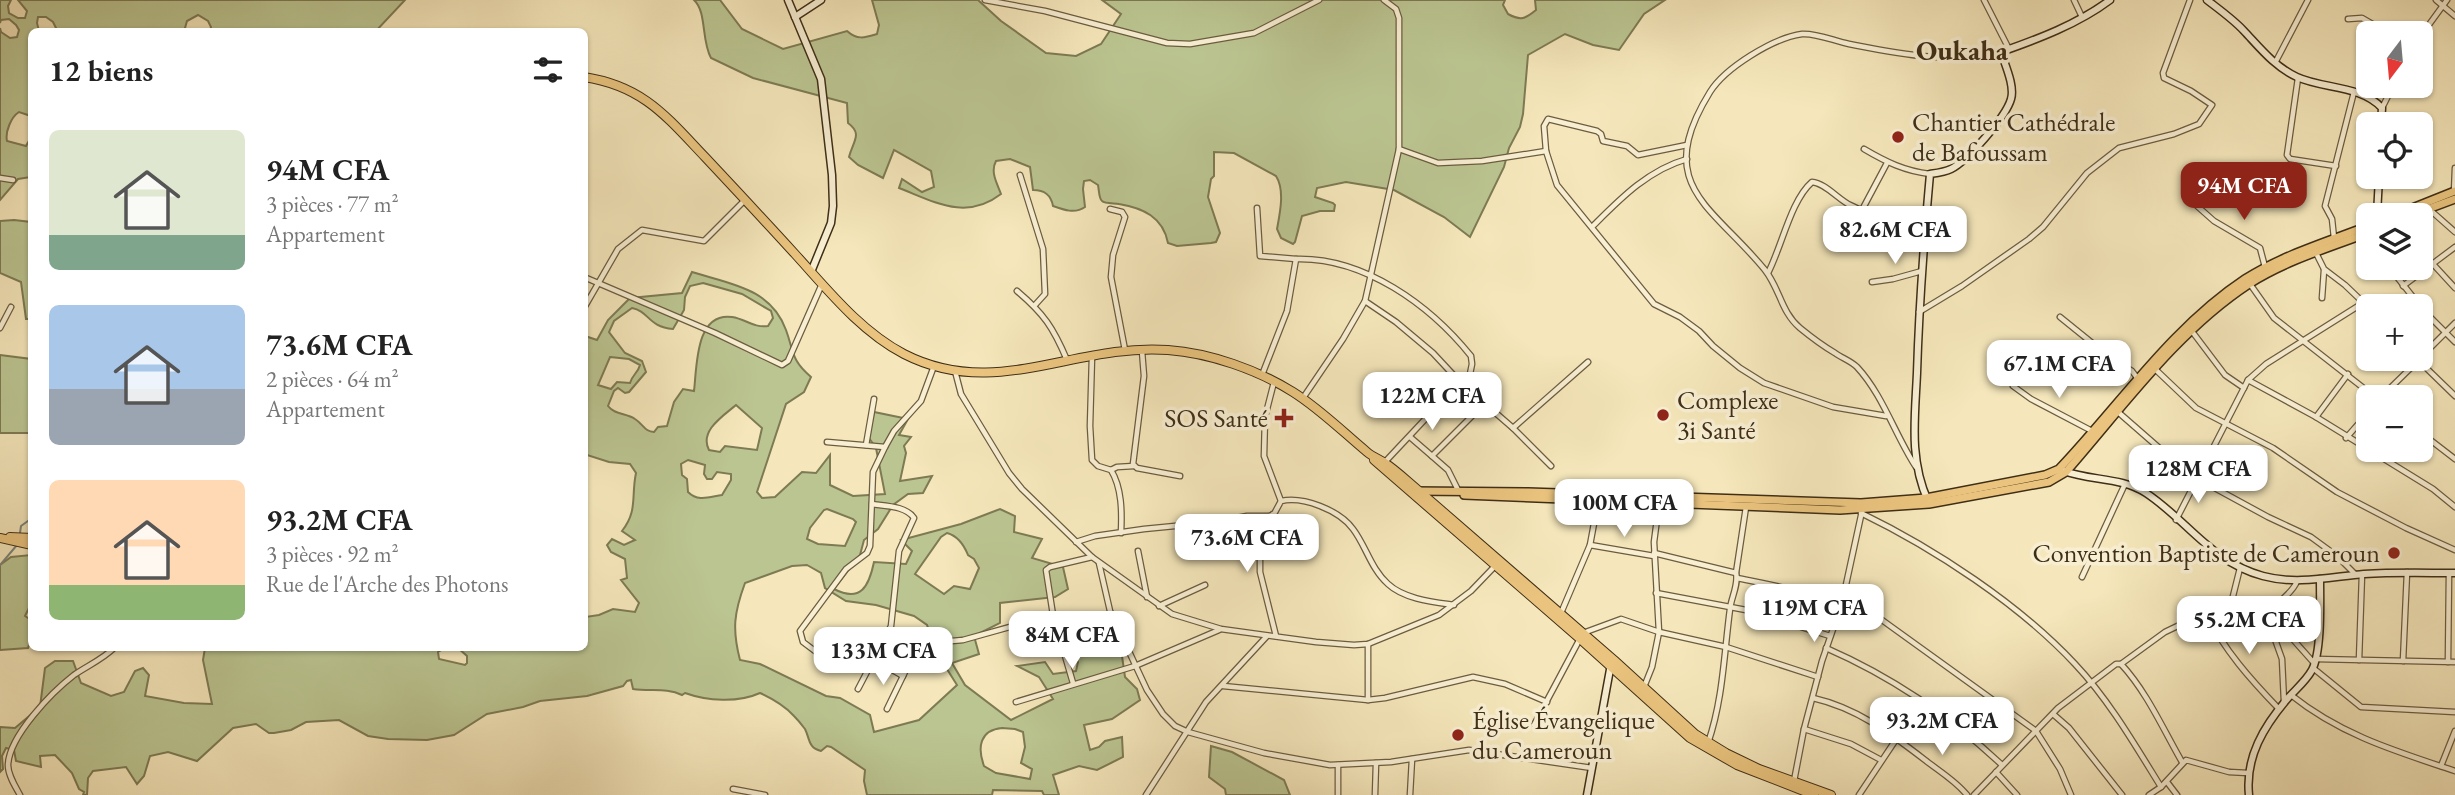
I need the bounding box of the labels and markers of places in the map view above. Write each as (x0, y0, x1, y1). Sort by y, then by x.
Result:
place label: Chantier Cathédrale de Bafoussam (1912, 105, 2115, 169)
marker: Chantier Cathédrale de Bafoussam (1890, 129, 1906, 145)
pin: 94M CFA (2179, 162, 2309, 222)
pin: 82.6M CFA (1815, 206, 1975, 266)
pin: 67.1M CFA (1979, 340, 2139, 400)
pin: 122M CFA (1360, 372, 1504, 432)
place label: Complexe 3i Santé (1677, 383, 1778, 447)
place label: SOS Santé (1164, 401, 1268, 435)
marker: Complexe 3i Santé (1655, 407, 1671, 423)
marker: SOS Santé (1274, 408, 1294, 428)
pin: 128M CFA (2126, 446, 2270, 505)
pin: 100M CFA (1552, 480, 1696, 539)
pin: 73.6M CFA (1167, 514, 1327, 574)
place label: Convention Baptiste de Cameroun (2032, 536, 2380, 570)
marker: Convention Baptiste de Cameroun (2386, 545, 2402, 561)
pin: 119M CFA (1742, 584, 1886, 644)
pin: 55.2M CFA (2169, 596, 2329, 656)
pin: 84M CFA (1007, 612, 1137, 671)
pin: 133M CFA (811, 628, 955, 687)
pin: 93.2M CFA (1862, 698, 2022, 757)
place label: Église Évangelique du Cameroun (1472, 703, 1655, 767)
marker: Église Évangelique du Cameroun (1450, 727, 1466, 743)

